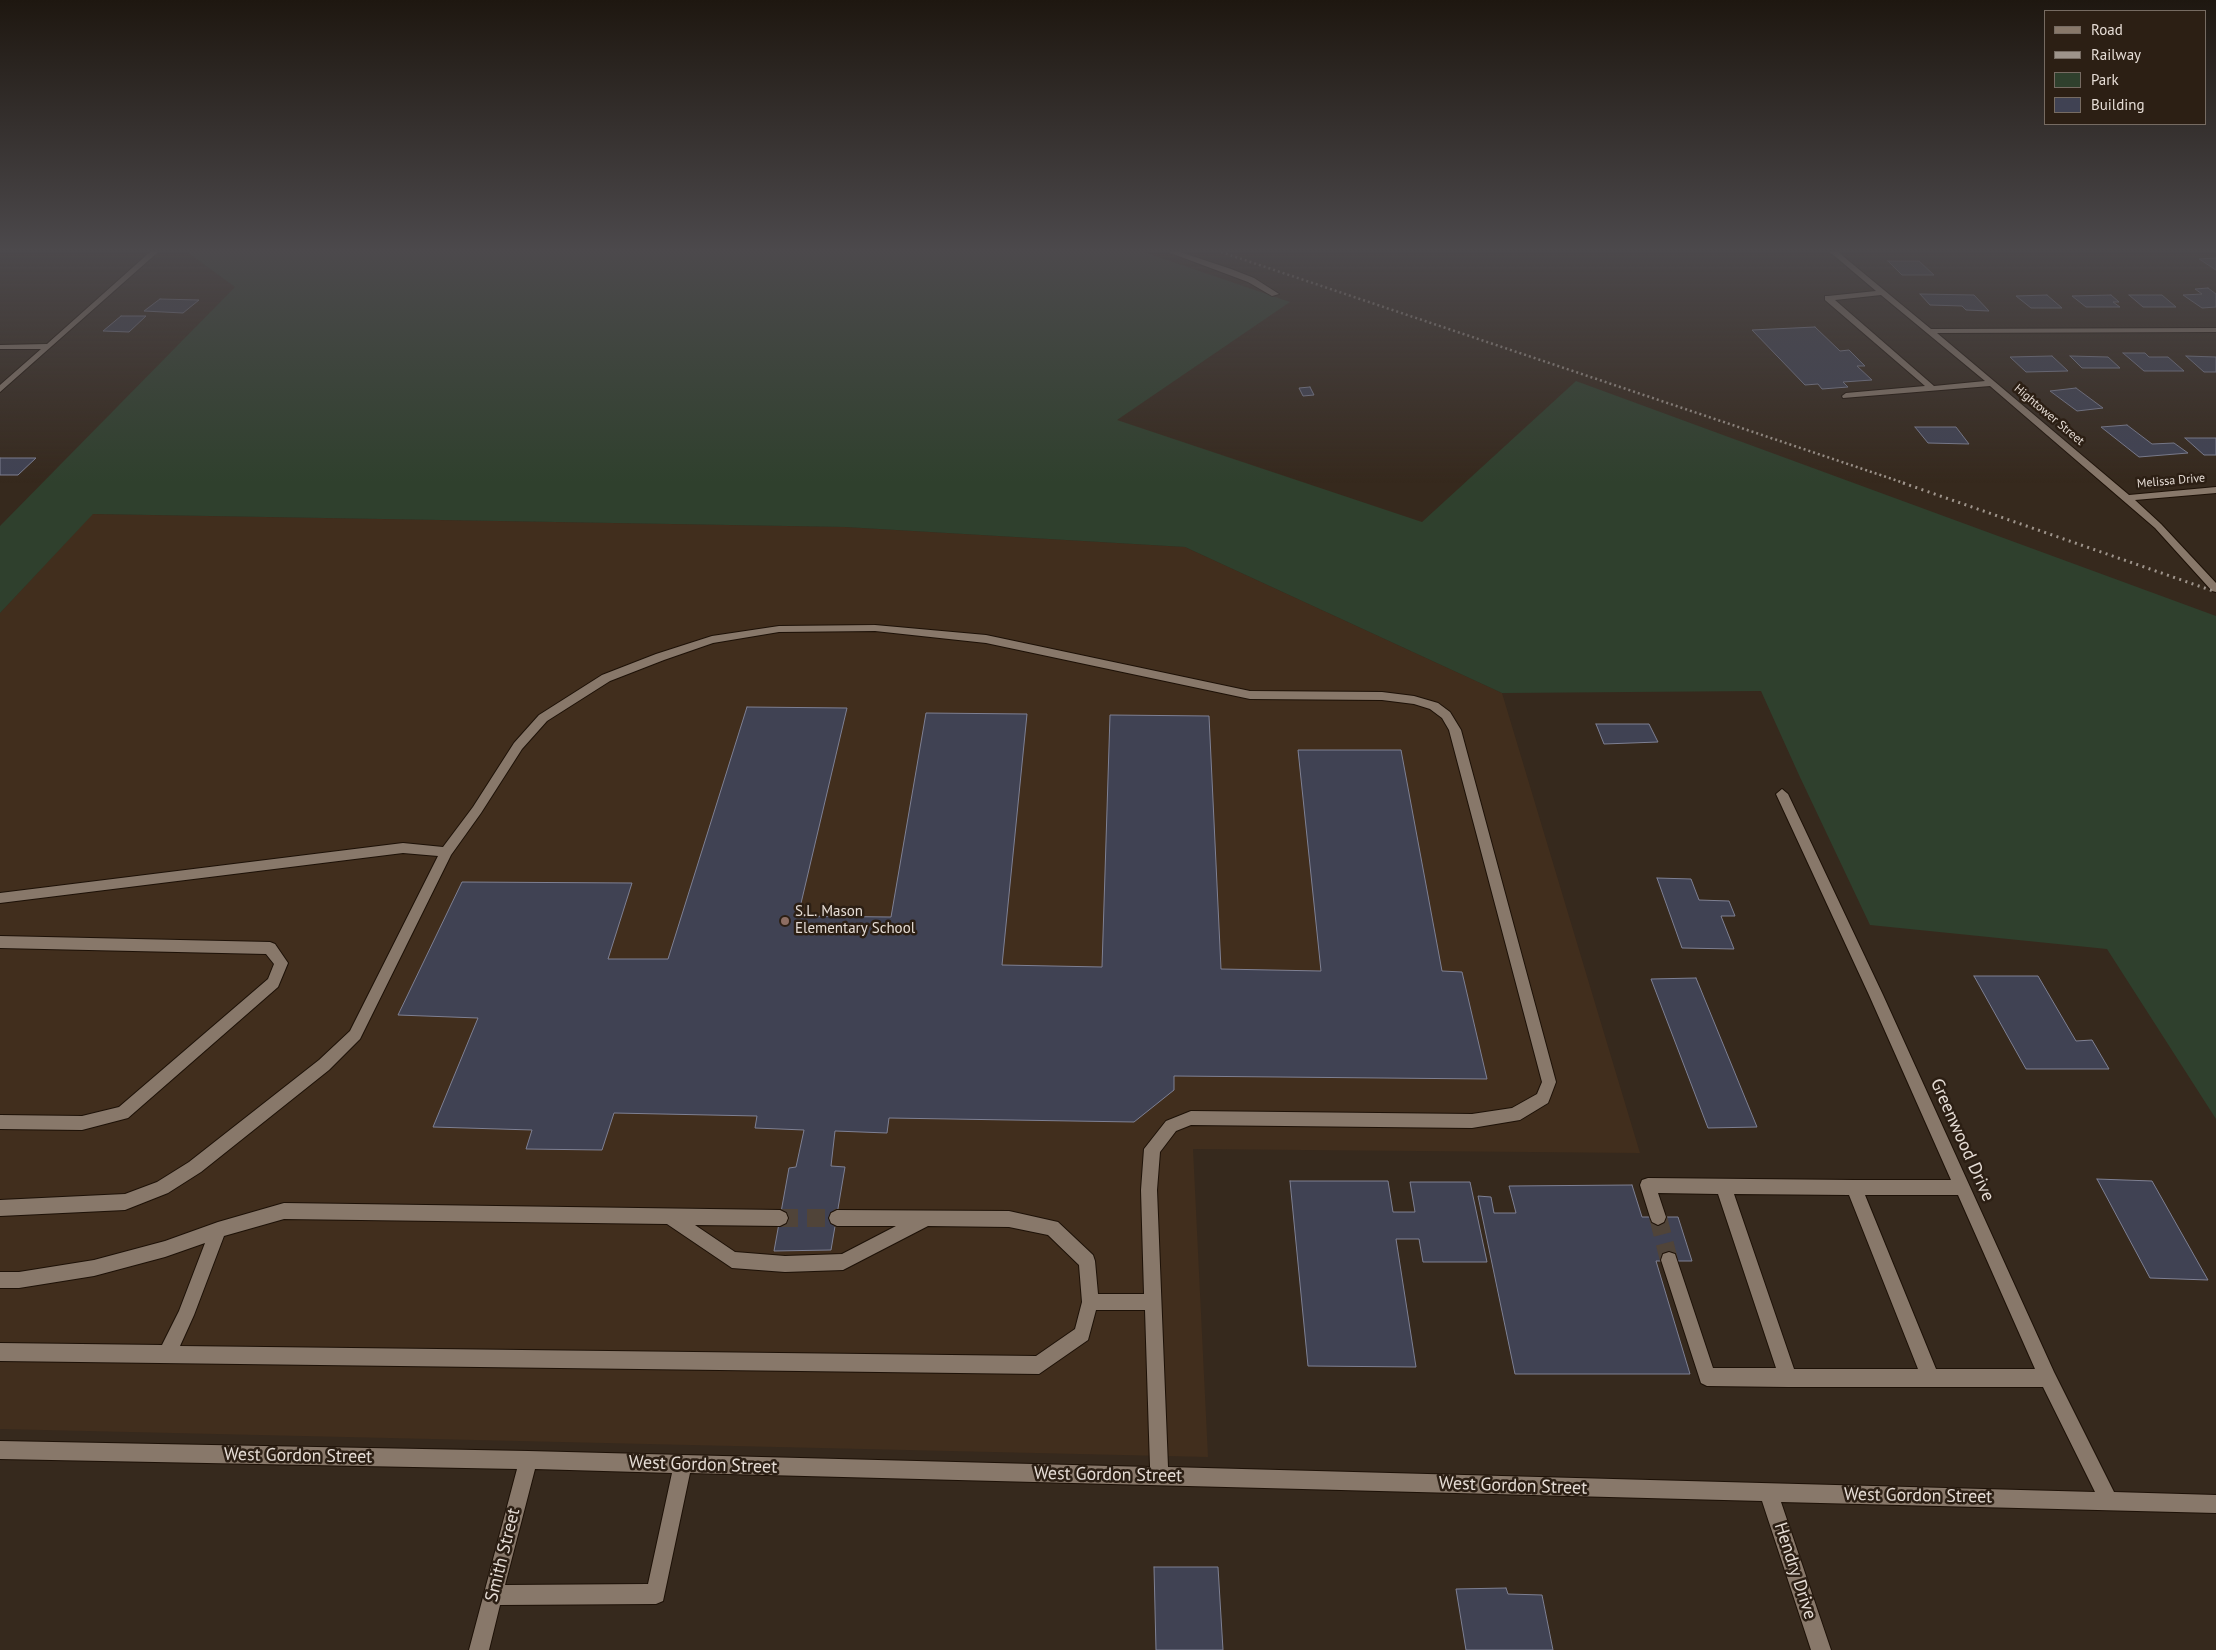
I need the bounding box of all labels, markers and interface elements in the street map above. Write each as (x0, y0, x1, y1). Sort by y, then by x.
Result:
legend (2044, 10, 2206, 125)
text: Road (2091, 20, 2123, 39)
text: Railway (2091, 45, 2141, 64)
text: Park (2091, 70, 2119, 89)
text: Building (2091, 95, 2145, 114)
street label: Hightower Street (2011, 381, 2087, 449)
street label: Melissa Drive (2136, 471, 2206, 491)
place label: S.L. Mason Elementary School (795, 903, 915, 938)
marker: S.L. Mason Elementary School (779, 915, 791, 927)
street label: Greenwood Drive (1925, 1075, 1999, 1205)
street label: West Gordon Street (224, 1444, 372, 1468)
street label: West Gordon Street (628, 1452, 778, 1478)
street label: West Gordon Street (1034, 1463, 1182, 1487)
street label: West Gordon Street (1438, 1473, 1588, 1499)
street label: West Gordon Street (1844, 1484, 1992, 1508)
street label: Smith Street (481, 1506, 525, 1604)
street label: Hendry Drive (1769, 1520, 1821, 1622)

